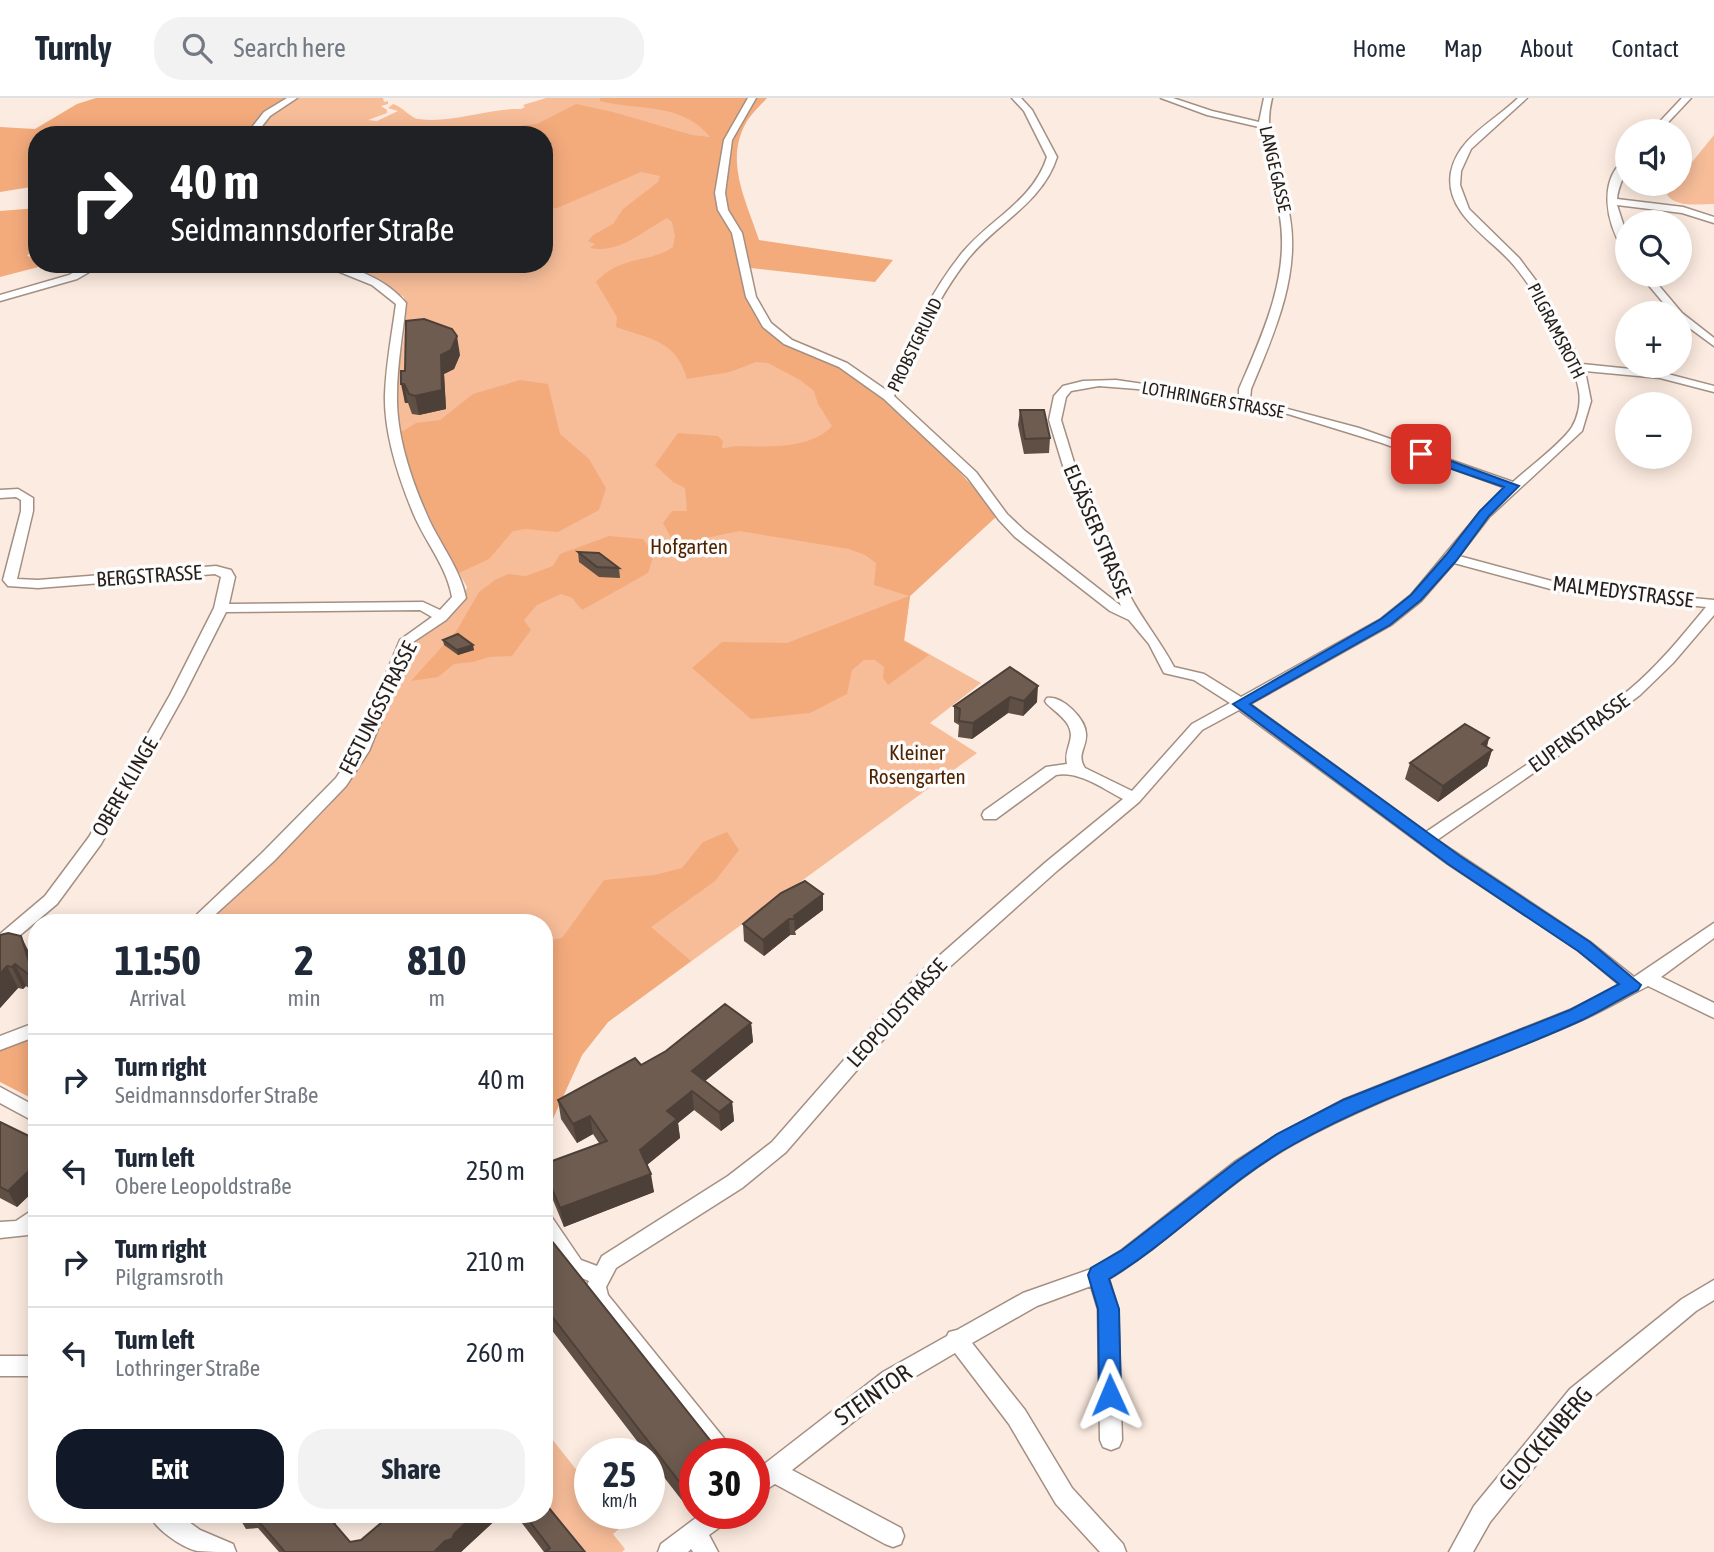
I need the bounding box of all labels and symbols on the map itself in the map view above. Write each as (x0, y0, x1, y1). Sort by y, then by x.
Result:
street label: LANGE GASSE (1255, 124, 1296, 214)
street label: PILGRAMSROTH (1523, 280, 1589, 382)
street label: PROBSTGRUND (883, 294, 946, 395)
street label: LOTHRINGER STRASSE (1140, 377, 1286, 422)
pin (1391, 424, 1451, 484)
street label: ELSÄSSER STRASSE (1059, 461, 1137, 601)
park label: Hofgarten (650, 534, 728, 558)
street label: BERGSTRASSE (95, 559, 203, 591)
street label: MALMEDYSTRASSE (1551, 570, 1695, 612)
street label: FESTUNGSSTRASSE (333, 637, 421, 778)
street label: EUPENSTRASSE (1523, 688, 1633, 777)
street label: OBERE KLINGE (86, 733, 162, 840)
park label: Kleiner Rosengarten (868, 740, 966, 788)
street label: LEOPOLDSTRASSE (841, 953, 951, 1071)
position arrow (1073, 1358, 1147, 1432)
street label: STEINTOR (829, 1359, 916, 1431)
street label: GLOCKENBERG (1493, 1381, 1598, 1496)
speed limit sign: 30 (679, 1438, 770, 1529)

